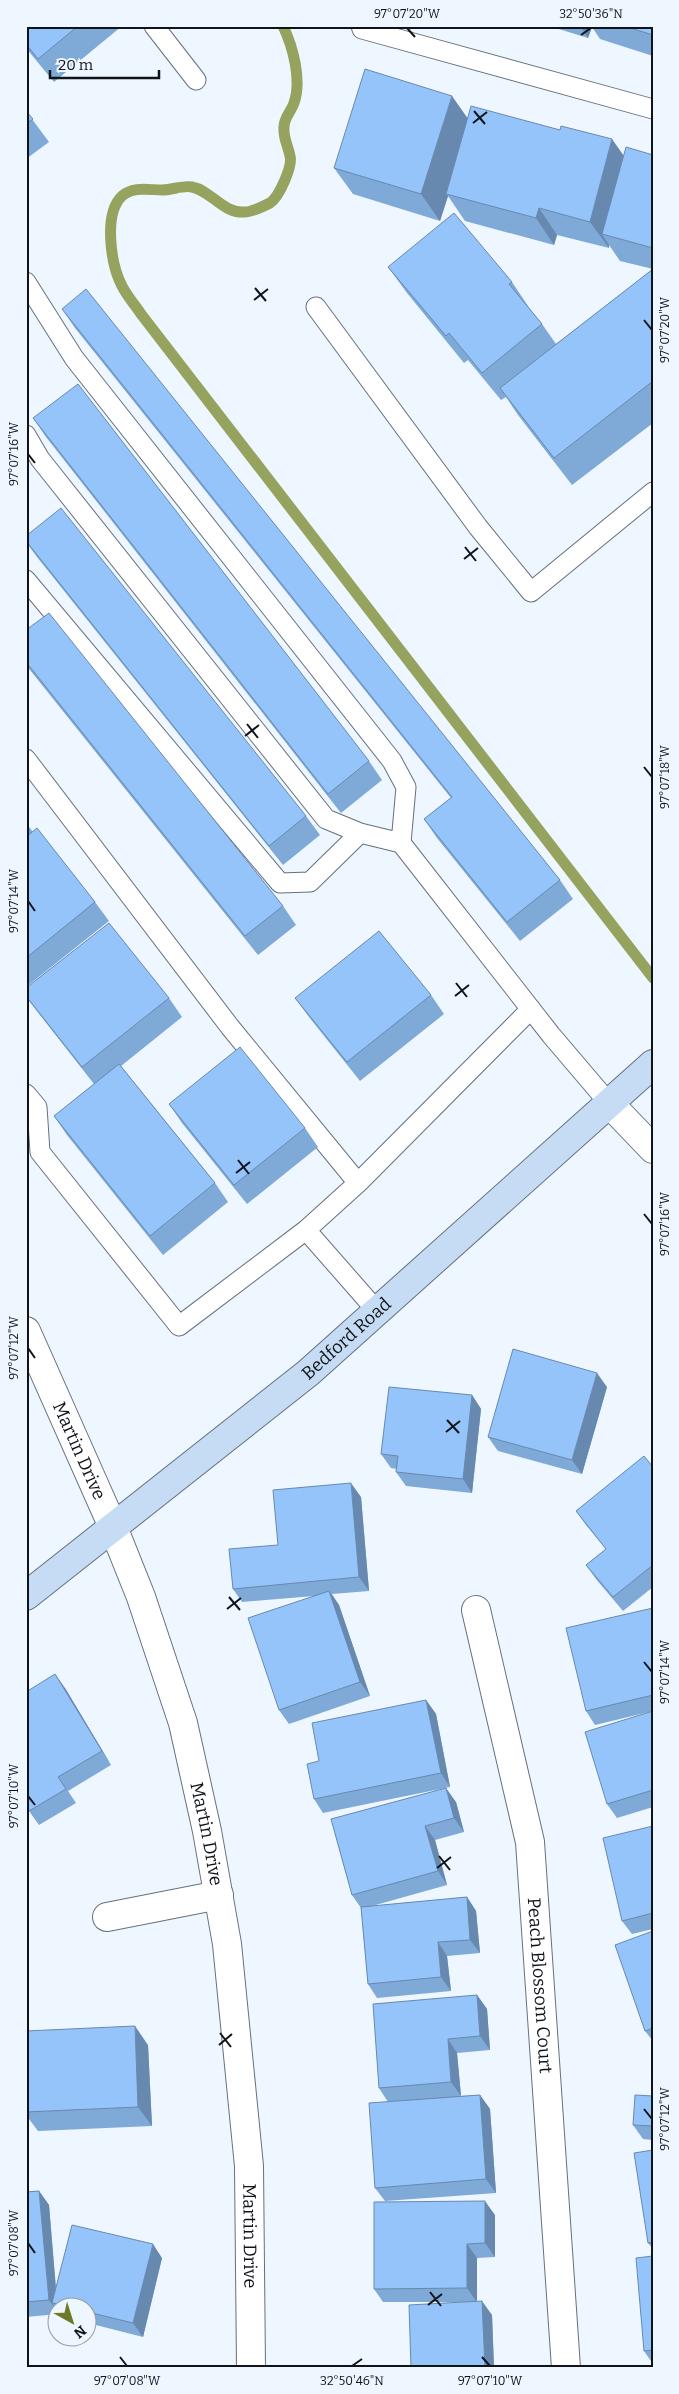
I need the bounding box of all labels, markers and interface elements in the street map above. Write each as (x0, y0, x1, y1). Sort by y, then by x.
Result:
text: 97°07'20"W (374, 7, 441, 21)
text: 32°50'36"N (559, 7, 623, 21)
scale bar (50, 48, 159, 80)
text: 20 m (58, 56, 94, 74)
text: 97°07'20"W (658, 296, 672, 363)
text: 97°07'16"W (7, 421, 21, 486)
text: 97°07'18"W (658, 744, 672, 809)
text: 97°07'14"W (7, 868, 21, 933)
text: 97°07'16"W (658, 1191, 672, 1256)
street label: Bedford Road (297, 1293, 396, 1384)
text: 97°07'12"W (7, 1316, 21, 1380)
street label: Martin Drive (48, 1398, 110, 1503)
text: 97°07'14"W (658, 1639, 672, 1704)
text: 97°07'10"W (7, 1763, 21, 1828)
street label: Martin Drive (185, 1780, 227, 1887)
street label: Peach Blossom Court (523, 1897, 557, 2075)
text: 97°07'12"W (658, 2087, 672, 2151)
street label: Martin Drive (238, 2183, 261, 2288)
text: 97°07'08"W (7, 2209, 21, 2276)
north arrow (48, 2296, 98, 2346)
text: N (70, 2322, 89, 2342)
text: 97°07'08"W (94, 2374, 161, 2388)
text: 32°50'46"N (320, 2374, 384, 2388)
text: 97°07'10"W (458, 2374, 523, 2388)

